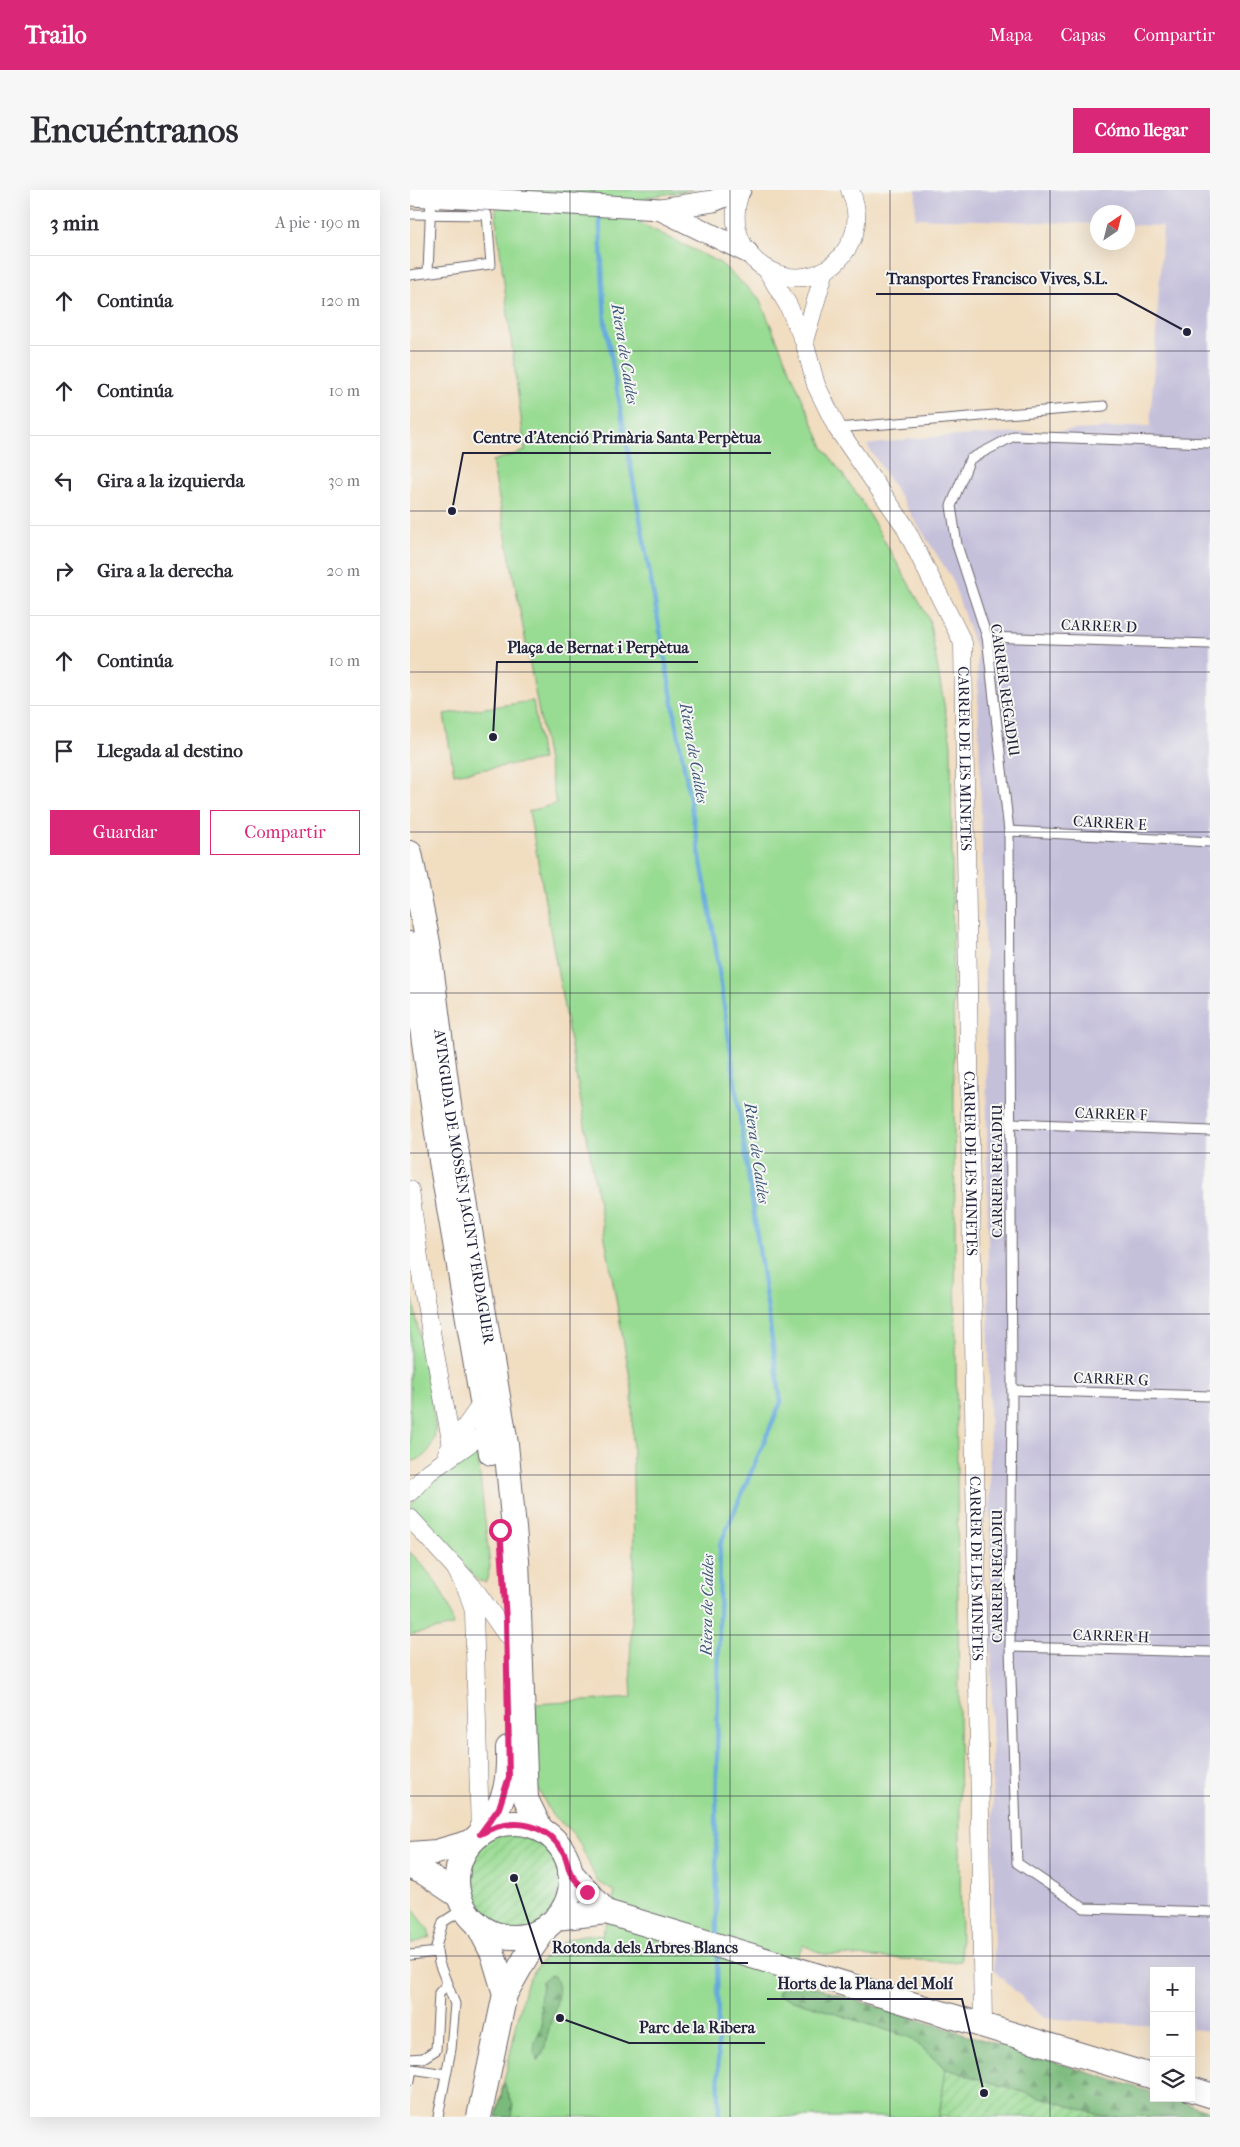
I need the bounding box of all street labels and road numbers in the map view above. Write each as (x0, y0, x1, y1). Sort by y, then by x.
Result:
street label: CARRER D (1061, 616, 1137, 636)
street label: CARRER REGADIU (987, 622, 1023, 758)
street label: CARRER DE LES MINETES (954, 666, 975, 851)
street label: CARRER E (1073, 812, 1147, 834)
street label: AVINGUDA DE MOSSÈN JACINT VERDAGUER (430, 1027, 498, 1346)
street label: CARRER DE LES MINETES (960, 1071, 981, 1256)
street label: CARRER REGADIU (988, 1104, 1006, 1238)
street label: CARRER F (1074, 1104, 1148, 1124)
street label: CARRER G (1073, 1369, 1149, 1389)
street label: CARRER DE LES MINETES (966, 1476, 987, 1661)
street label: CARRER REGADIU (988, 1509, 1006, 1643)
street label: CARRER H (1072, 1626, 1150, 1646)

